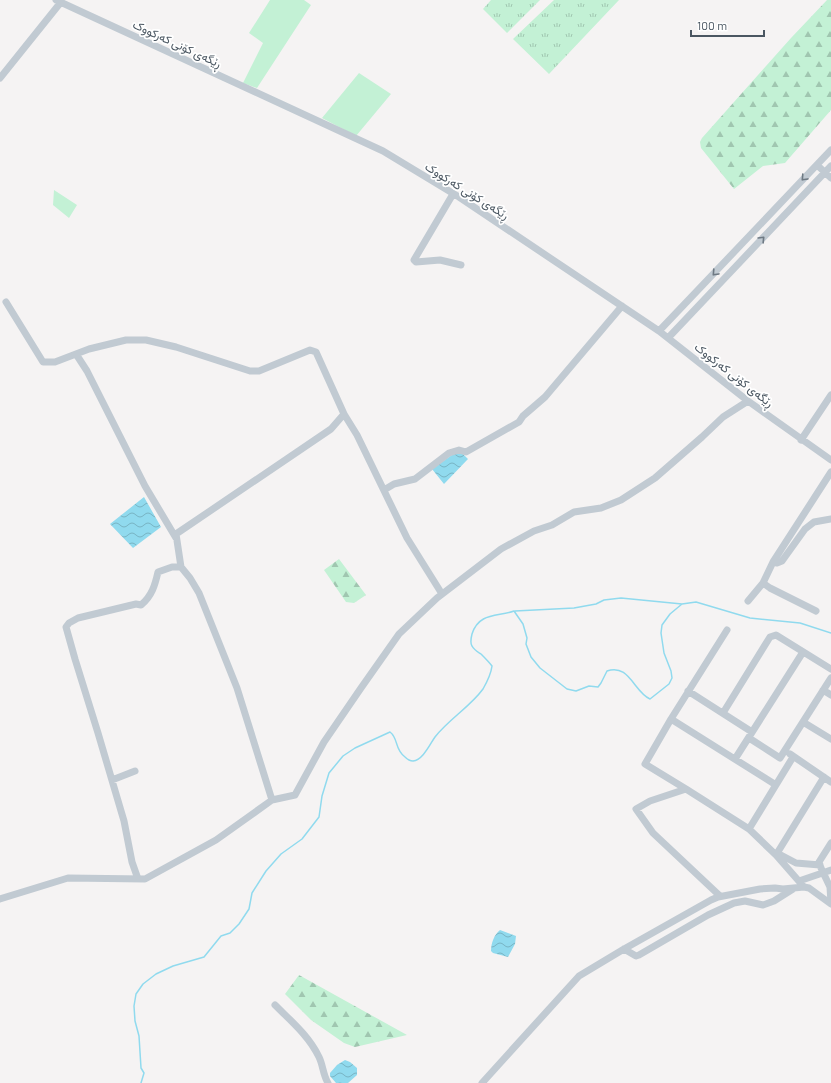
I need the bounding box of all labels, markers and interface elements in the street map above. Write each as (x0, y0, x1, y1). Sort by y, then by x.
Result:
scale bar (691, 12, 764, 38)
street label: ڕێگەی کۆنی کەرکووک (129, 16, 224, 73)
text: 100 m (697, 18, 727, 32)
street label: ڕێگەی کۆنی کەرکووک (421, 159, 512, 225)
one-way arrow (801, 173, 809, 181)
one-way arrow (757, 236, 765, 244)
one-way arrow (712, 268, 720, 276)
street label: ڕێگەی کۆنی کەرکووک (690, 339, 777, 413)

